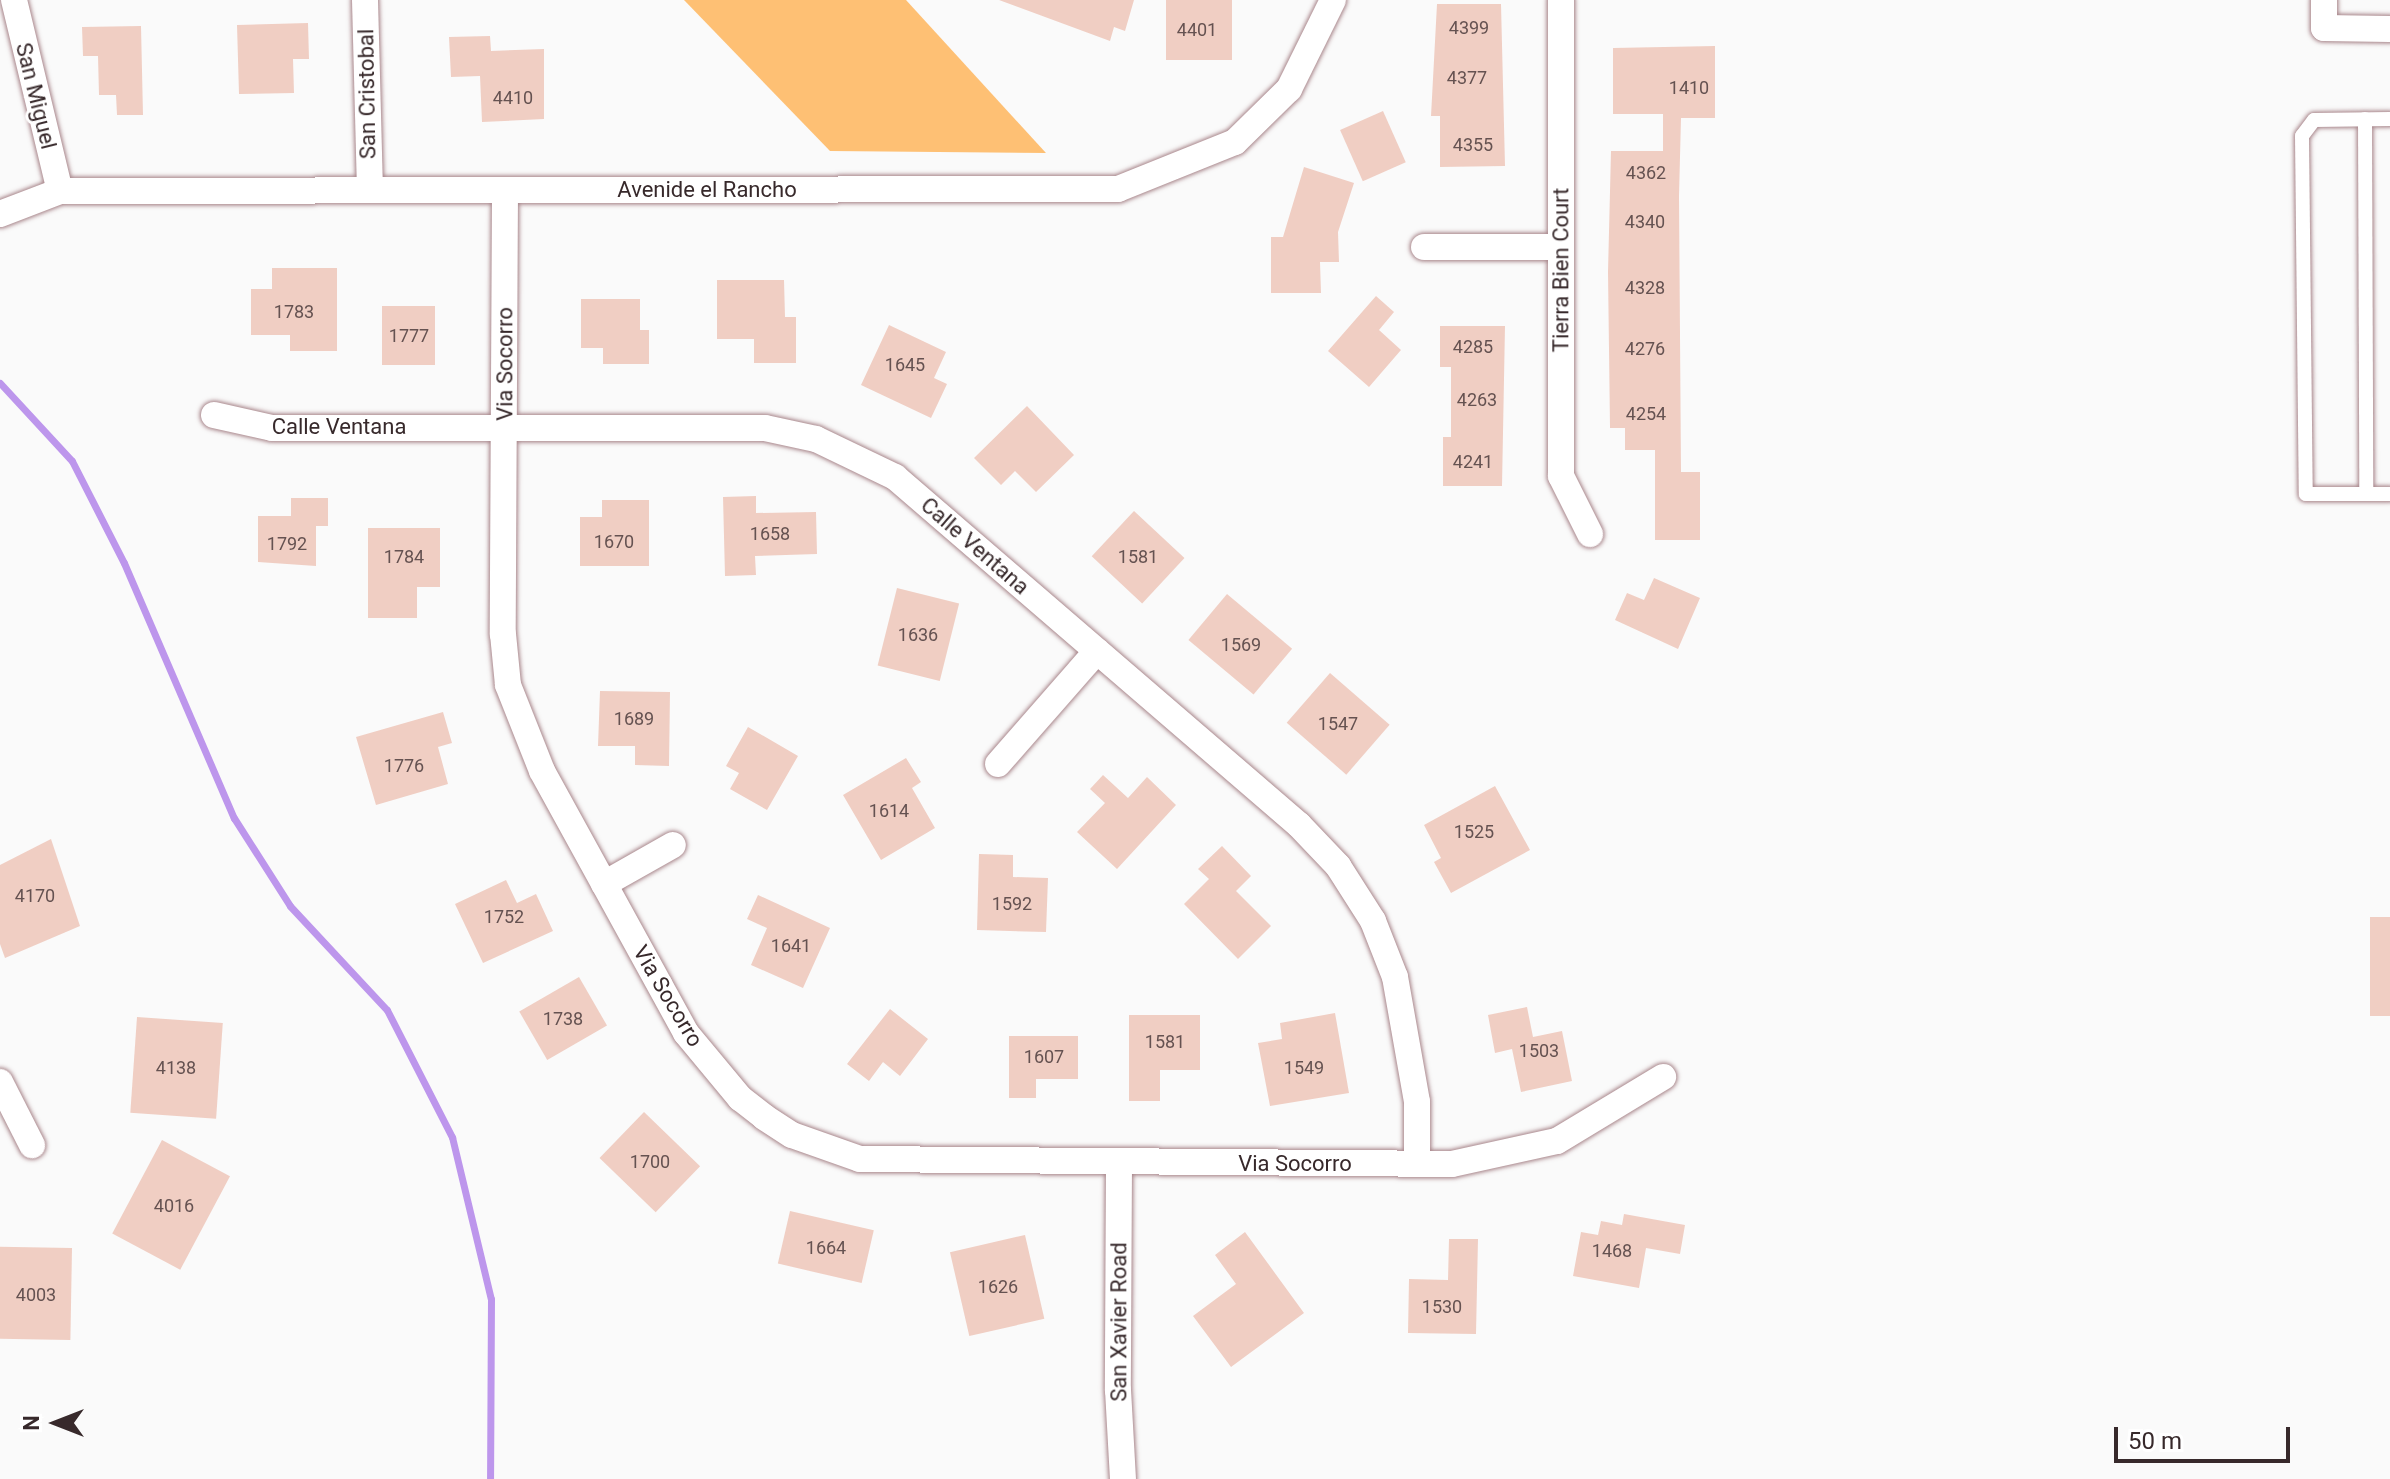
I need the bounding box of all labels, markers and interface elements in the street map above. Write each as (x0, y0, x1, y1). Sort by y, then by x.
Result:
house number: 4399 (1449, 17, 1489, 39)
house number: 4401 (1177, 19, 1217, 41)
street label: San Cristobal (353, 29, 381, 159)
street label: San Miguel (10, 40, 62, 152)
house number: 4377 (1447, 67, 1487, 89)
house number: 1410 (1669, 77, 1709, 99)
house number: 4410 (493, 87, 533, 109)
house number: 4355 (1453, 134, 1493, 156)
house number: 4362 (1626, 162, 1666, 184)
street label: Avenide el Rancho (617, 177, 797, 203)
street label: Tierra Bien Court (1548, 188, 1574, 352)
house number: 4340 (1625, 211, 1665, 233)
house number: 4328 (1625, 277, 1665, 299)
house number: 1783 (274, 301, 314, 323)
street label: Via Socorro (492, 307, 518, 421)
house number: 1777 (389, 325, 429, 347)
house number: 4285 (1453, 336, 1493, 358)
house number: 4276 (1625, 338, 1665, 360)
house number: 1645 (885, 354, 925, 376)
house number: 4263 (1457, 389, 1497, 411)
house number: 4254 (1626, 403, 1666, 425)
street label: Calle Ventana (272, 414, 406, 440)
house number: 4241 (1453, 451, 1493, 473)
street label: Calle Ventana (915, 492, 1035, 600)
house number: 1658 (750, 523, 790, 545)
house number: 1670 (594, 531, 634, 553)
house number: 1792 (267, 533, 307, 555)
house number: 1784 (384, 546, 424, 568)
house number: 1581 (1118, 546, 1158, 568)
house number: 1636 (898, 624, 938, 646)
house number: 1569 (1221, 634, 1261, 656)
house number: 1689 (614, 708, 654, 730)
house number: 1547 (1318, 713, 1358, 735)
house number: 1776 (384, 755, 424, 777)
house number: 1614 (869, 800, 909, 822)
house number: 1525 (1454, 821, 1494, 843)
house number: 4170 (15, 885, 55, 907)
house number: 1592 (992, 893, 1032, 915)
house number: 1752 (484, 906, 524, 928)
house number: 1641 (771, 935, 811, 957)
street label: Via Socorro (627, 940, 709, 1052)
house number: 1738 (543, 1008, 583, 1030)
house number: 1581 (1145, 1031, 1185, 1053)
house number: 1503 (1519, 1040, 1559, 1062)
house number: 1607 (1024, 1046, 1064, 1068)
house number: 4138 (156, 1057, 196, 1079)
house number: 1549 (1284, 1057, 1324, 1079)
house number: 1700 (630, 1151, 670, 1173)
street label: Via Socorro (1238, 1151, 1352, 1177)
house number: 4016 (154, 1195, 194, 1217)
house number: 1664 (806, 1237, 846, 1259)
house number: 1468 (1592, 1240, 1632, 1262)
street label: San Xavier Road (1106, 1242, 1132, 1402)
house number: 1626 (978, 1276, 1018, 1298)
house number: 4003 (16, 1284, 56, 1306)
house number: 1530 (1422, 1296, 1462, 1318)
north arrow (16, 1383, 96, 1463)
scale bar (2118, 1411, 2294, 1461)
text: N (19, 1415, 44, 1431)
text: 50 m (2128, 1427, 2182, 1455)

